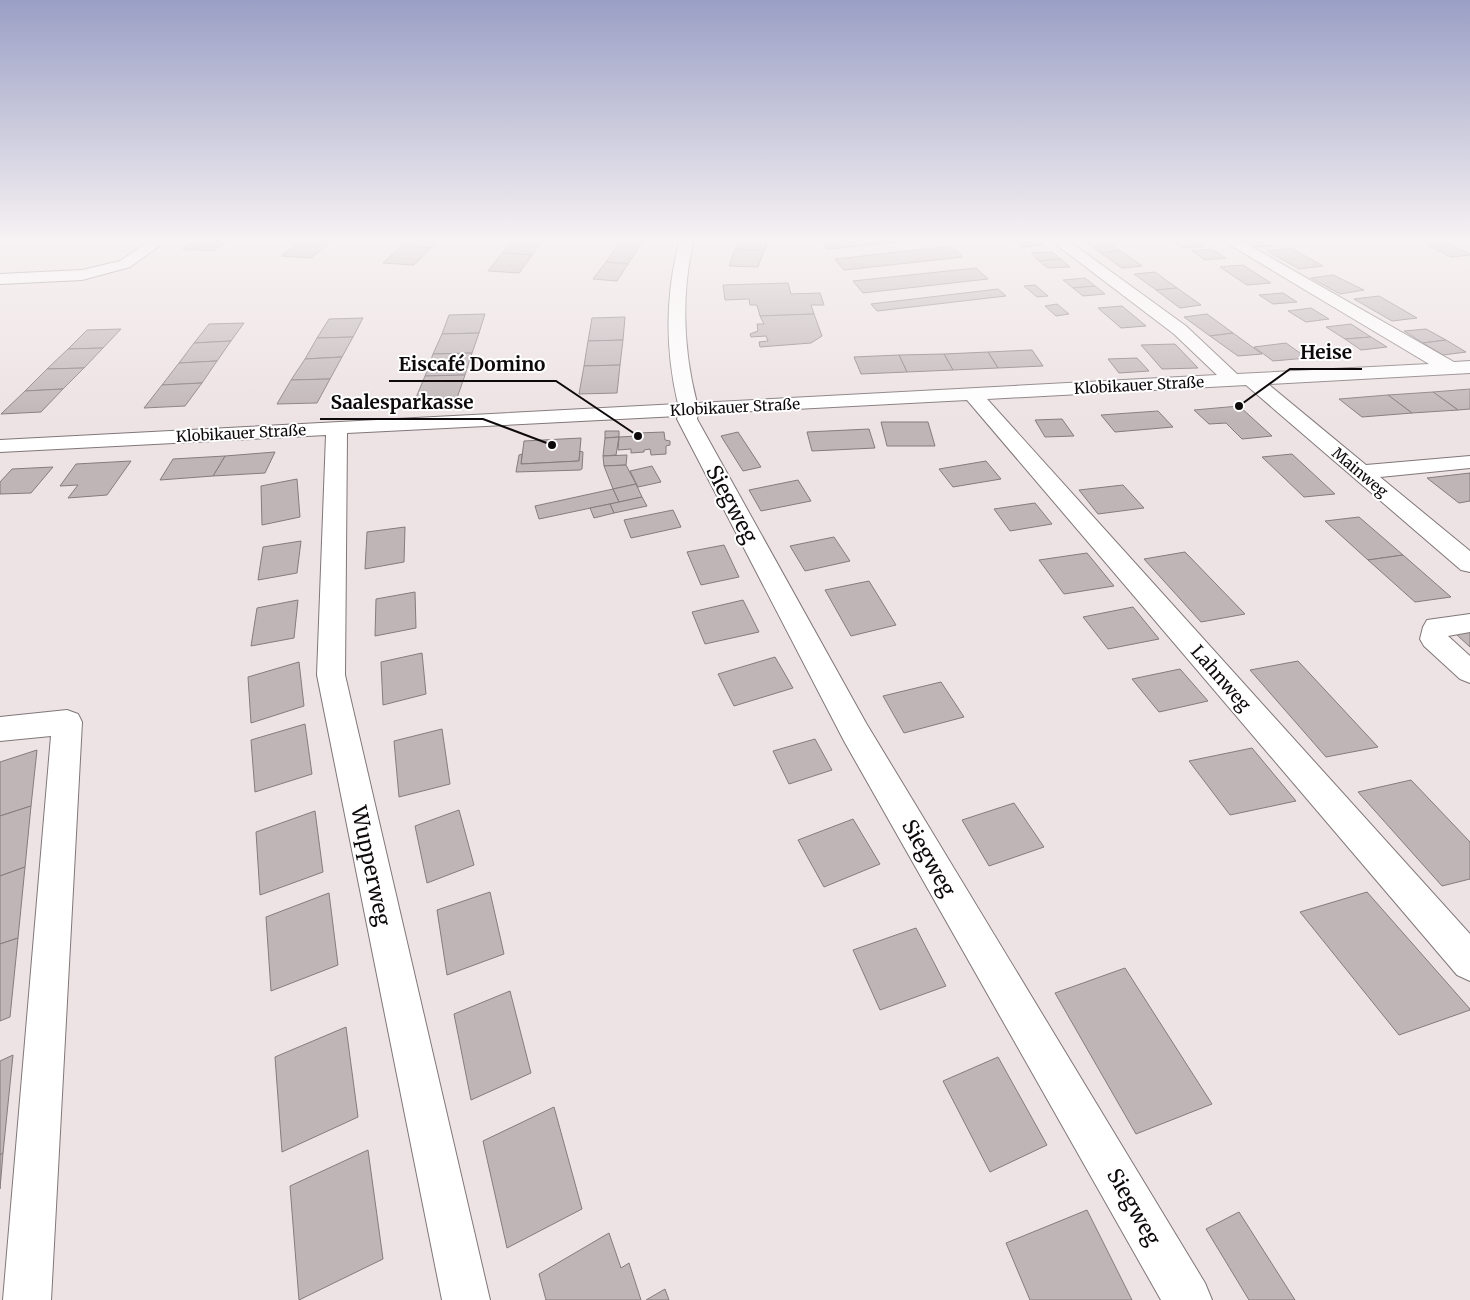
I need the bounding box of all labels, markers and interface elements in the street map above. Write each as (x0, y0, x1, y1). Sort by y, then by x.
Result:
callout: Heise (1290, 335, 1362, 369)
text: Heise (1300, 340, 1352, 364)
callout: Eiscafé Domino (389, 347, 556, 381)
text: Eiscafé Domino (399, 352, 545, 376)
street label: Klobikauer Straße (1074, 372, 1205, 398)
callout: Saalesparkasse (320, 385, 483, 419)
text: Saalesparkasse (330, 390, 474, 414)
street label: Klobikauer Straße (670, 394, 801, 420)
street label: Klobikauer Straße (176, 420, 307, 446)
street label: Mainweg (1328, 443, 1392, 501)
street label: Siegweg (700, 460, 764, 548)
street label: Lahnweg (1186, 640, 1256, 716)
street label: Wupperweg (345, 803, 397, 929)
street label: Siegweg (896, 815, 962, 902)
street label: Siegweg (1101, 1164, 1167, 1251)

